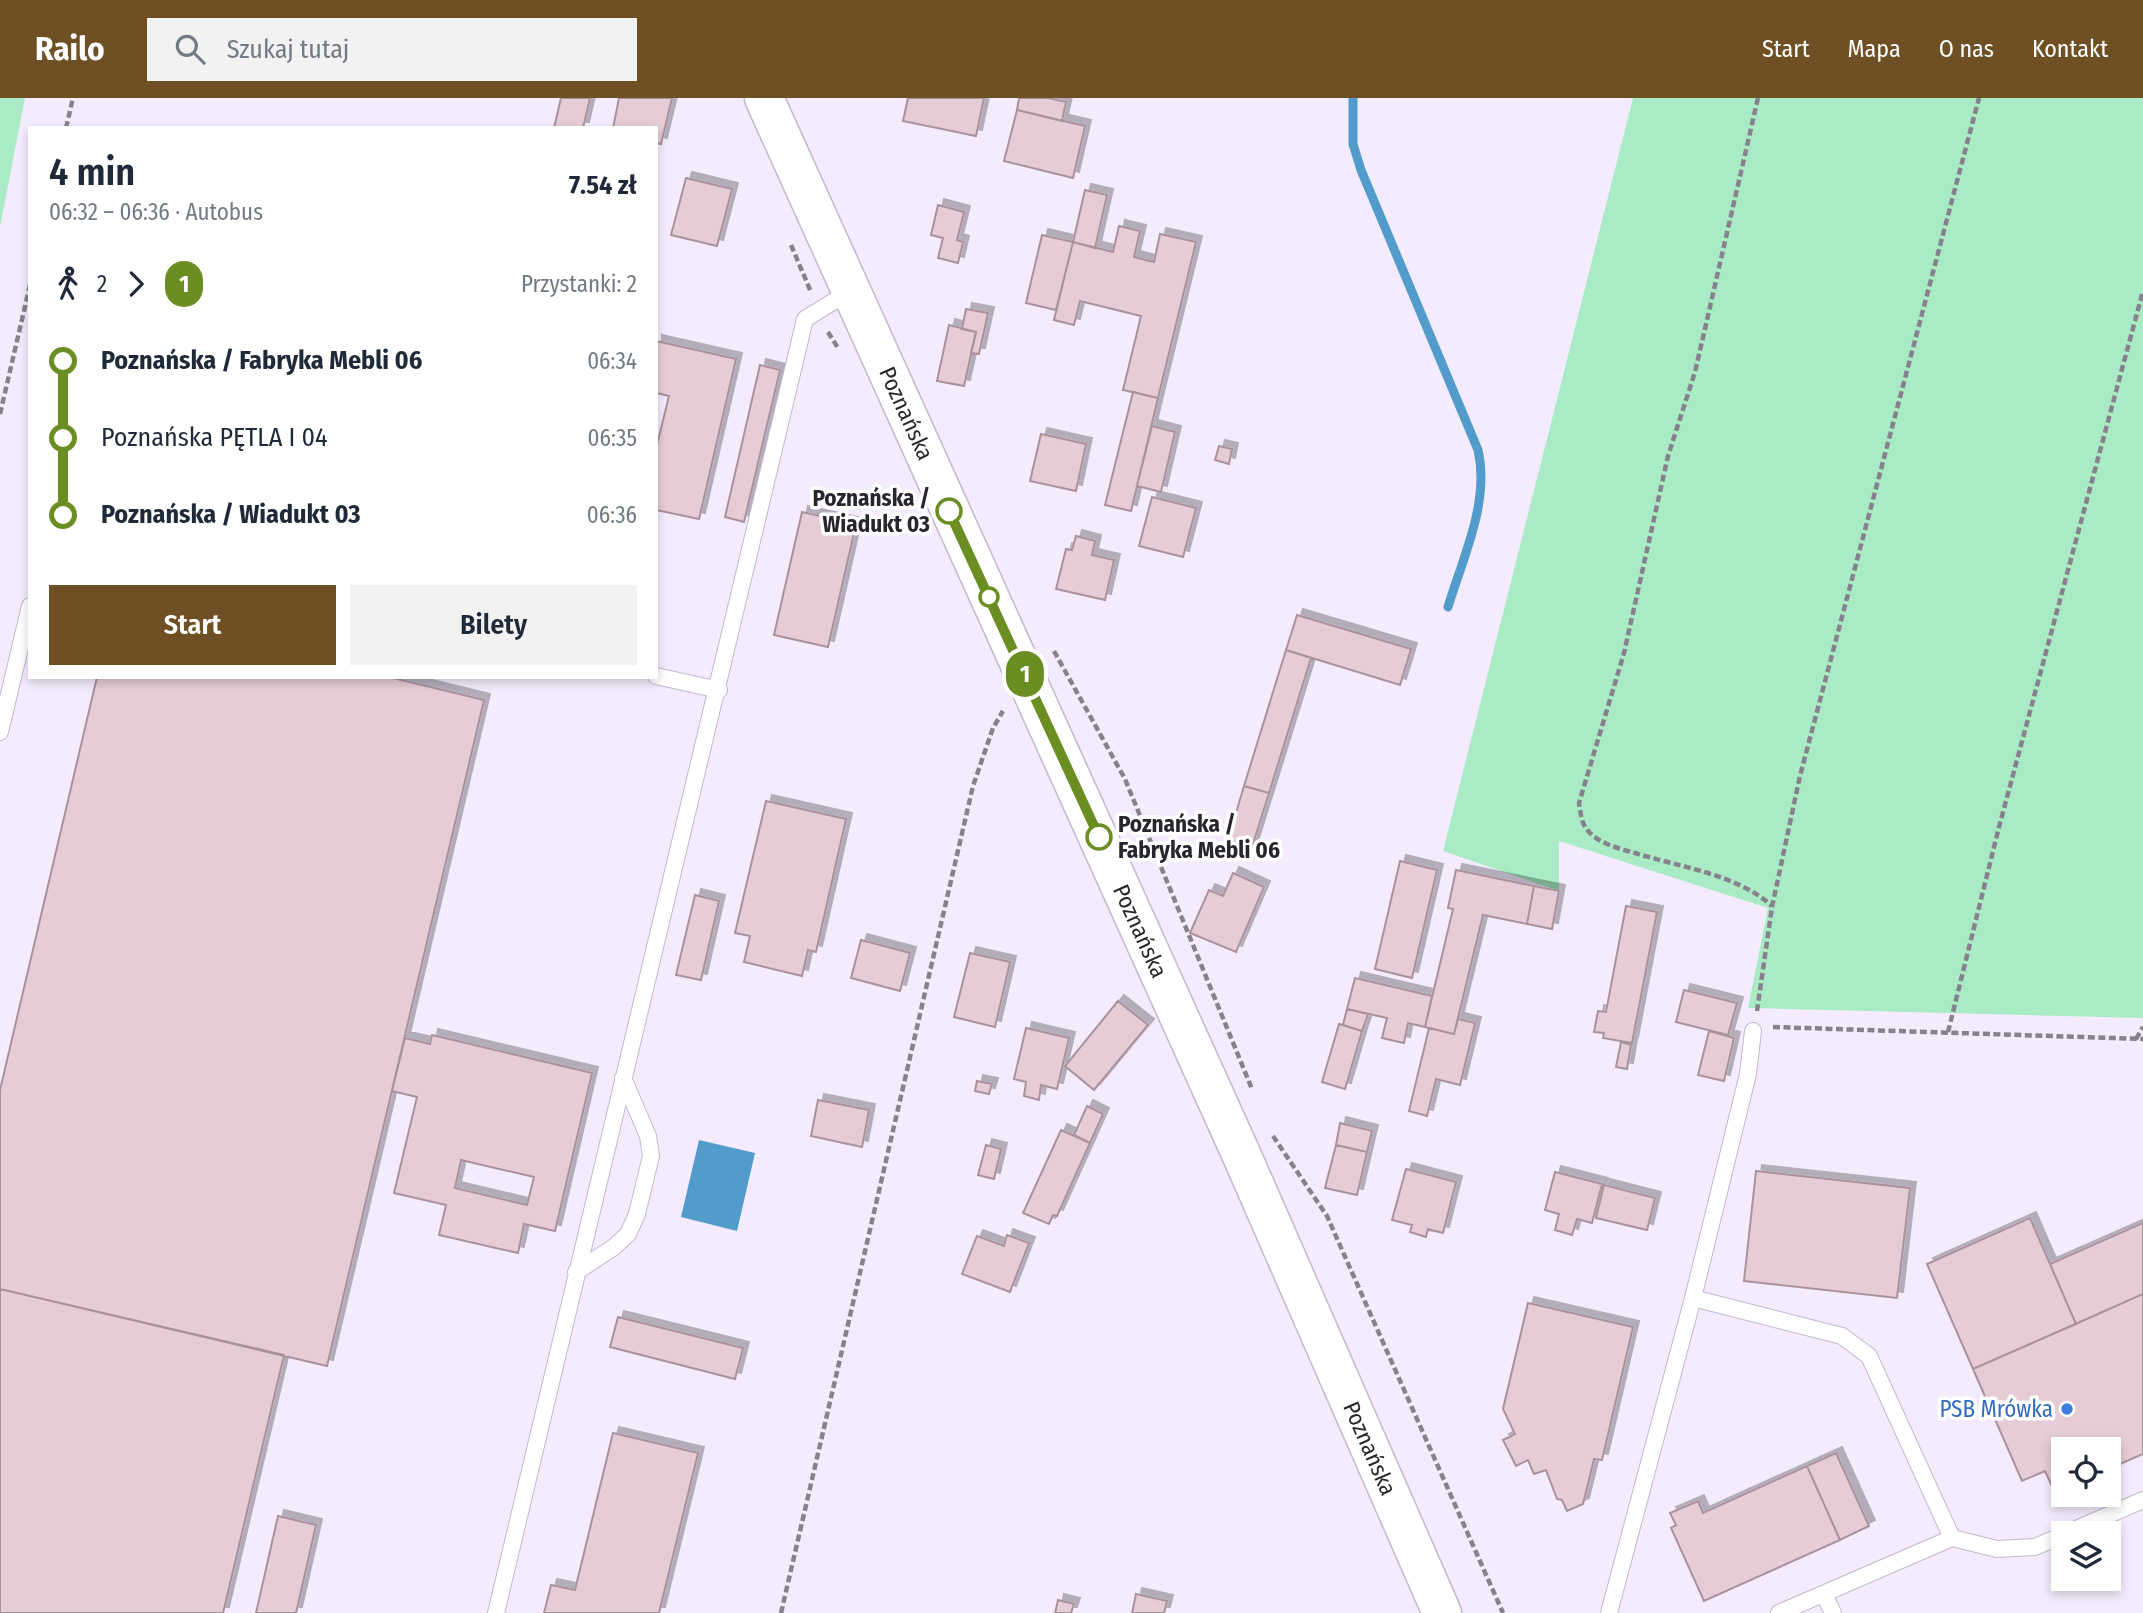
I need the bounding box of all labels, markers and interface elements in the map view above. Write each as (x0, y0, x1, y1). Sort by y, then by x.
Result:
search box (147, 18, 637, 81)
text: Railo (35, 29, 105, 69)
icon: search (171, 30, 209, 68)
text: Szukaj tutaj (227, 34, 349, 65)
text: Start (1762, 35, 1810, 63)
text: Mapa (1848, 35, 1901, 63)
text: O nas (1939, 35, 1994, 63)
text: Kontakt (2032, 35, 2108, 63)
text: 4 min (49, 149, 135, 195)
text: 7.54 zł (569, 170, 637, 201)
text: 06:32 – 06:36 · Autobus (49, 198, 263, 226)
icon: walk (49, 265, 87, 303)
icon: forward (117, 265, 155, 303)
text: 2 (97, 270, 107, 298)
text: 1 (179, 270, 189, 298)
text: Przystanki: 2 (521, 270, 637, 298)
text: Poznańska / Fabryka Mebli 06 (101, 345, 422, 376)
text: 06:34 (587, 347, 637, 375)
street label: Poznańska (873, 362, 940, 464)
text: Poznańska PĘTLA I 04 (101, 422, 328, 453)
text: 06:35 (588, 424, 637, 452)
place label: Poznańska / Wiadukt 03 (813, 484, 930, 538)
marker: Poznańska / Wiadukt 03 (936, 498, 962, 524)
text: Poznańska / Wiadukt 03 (101, 499, 361, 530)
text: 06:36 (587, 501, 637, 529)
button: Start (49, 585, 336, 665)
button: Bilety (350, 585, 637, 665)
unlabelled marker (979, 587, 999, 607)
line badge: 1 (1002, 651, 1048, 697)
text: 1 (1020, 660, 1030, 688)
place label: Poznańska / Fabryka Mebli 06 (1118, 810, 1280, 864)
marker: Poznańska / Fabryka Mebli 06 (1086, 824, 1112, 850)
street label: Poznańska (1107, 880, 1174, 982)
place label: PSB Mrówka (1939, 1395, 2053, 1423)
street label: Poznańska (1337, 1397, 1403, 1499)
marker: PSB Mrówka (2059, 1401, 2075, 1417)
map controls (2051, 1437, 2121, 1591)
button: locate (2051, 1437, 2121, 1507)
button: layers (2051, 1521, 2121, 1591)

